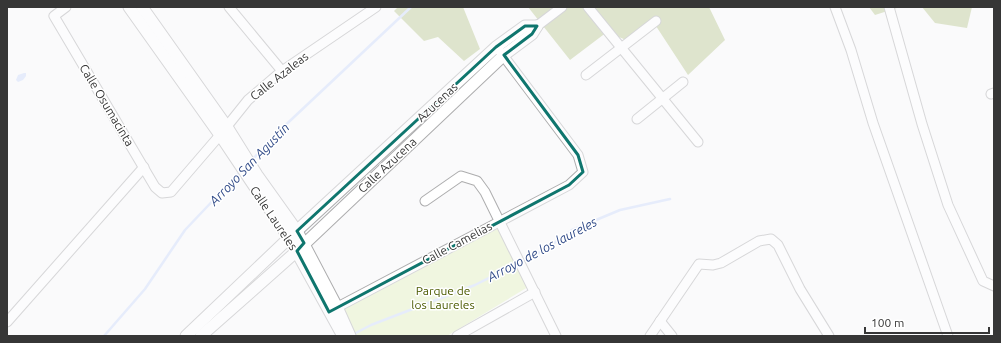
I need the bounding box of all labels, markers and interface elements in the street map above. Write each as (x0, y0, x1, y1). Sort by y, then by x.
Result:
street label: Calle Azaleas (247, 49, 311, 103)
street label: Calle Osumacinta (77, 62, 137, 148)
street label: Azucenas (414, 80, 460, 124)
water label: Arroyo San Agustín (206, 120, 292, 209)
street label: Calle Azucena (355, 135, 419, 195)
street label: Calle Laureles (248, 183, 300, 253)
water label: Arroyo de los laureles (484, 214, 600, 284)
street label: Calle Camelias (420, 219, 494, 267)
park label: Parque de los Laureles (411, 284, 475, 311)
scale bar (865, 309, 989, 335)
text: 100 m (871, 316, 904, 329)

